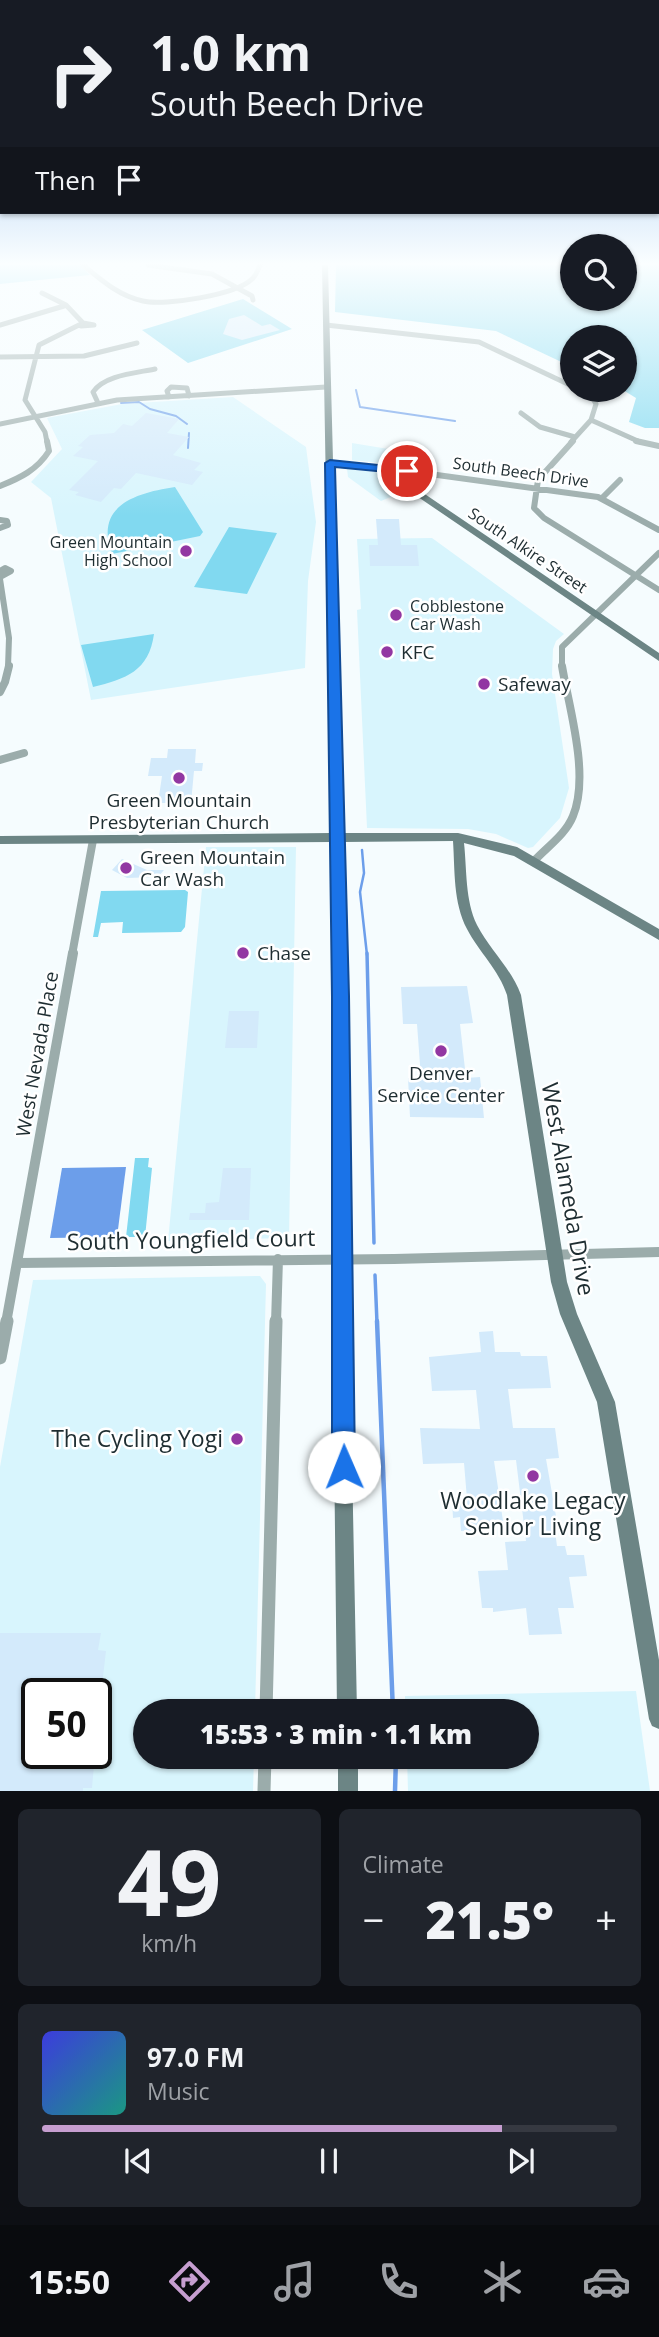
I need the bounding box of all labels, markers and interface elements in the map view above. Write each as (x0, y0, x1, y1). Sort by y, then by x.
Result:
text: 1.0 km (150, 19, 311, 85)
icon: right (35, 28, 126, 119)
text: South Beech Drive (150, 82, 424, 125)
icon: arrive (110, 161, 148, 199)
text: Then (35, 162, 96, 198)
map controls (560, 234, 637, 402)
button: search (560, 234, 637, 311)
button: layers (560, 325, 637, 402)
pin (377, 441, 437, 501)
icon: arrive (388, 452, 426, 490)
street label: South Beech Drive (452, 452, 590, 492)
street label: South Alkire Street (464, 502, 592, 598)
place label: Green Mountain High School (50, 531, 172, 571)
marker: Green Mountain High School (178, 543, 194, 559)
place label: Cobblestone Car Wash (410, 595, 504, 635)
marker: Cobblestone Car Wash (388, 607, 404, 623)
place label: KFC (401, 639, 434, 665)
marker: KFC (379, 644, 395, 660)
place label: Safeway (498, 671, 571, 697)
marker: Safeway (476, 676, 492, 692)
marker: Green Mountain Presbyterian Church (171, 770, 187, 786)
place label: Green Mountain Presbyterian Church (88, 787, 270, 835)
place label: Green Mountain Car Wash (140, 844, 285, 892)
marker: Green Mountain Car Wash (118, 860, 134, 876)
place label: Chase (257, 940, 311, 966)
marker: Chase (235, 945, 251, 961)
street label: West Nevada Place (10, 969, 64, 1139)
marker: Denver Service Center (433, 1043, 449, 1059)
place label: Denver Service Center (377, 1060, 505, 1108)
street label: West Alameda Drive (534, 1080, 603, 1298)
street label: South Youngfield Court (66, 1221, 316, 1257)
place label: The Cycling Yogi (51, 1422, 223, 1454)
position arrow (307, 1430, 381, 1504)
marker: The Cycling Yogi (229, 1431, 245, 1447)
marker: Woodlake Legacy Senior Living (525, 1468, 541, 1484)
place label: Woodlake Legacy Senior Living (440, 1484, 626, 1542)
speed limit sign: 50 (21, 1678, 112, 1769)
text: 15:53 · 3 min · 1.1 km (200, 1716, 472, 1752)
text: 49 (117, 1819, 221, 1943)
text: Climate (363, 1848, 444, 1880)
text: 21.5° (426, 1883, 554, 1954)
text: − (363, 1893, 384, 1945)
text: + (595, 1893, 617, 1945)
text: km/h (141, 1927, 197, 1959)
text: 97.0 FM (147, 2039, 245, 2075)
text: Music (147, 2075, 210, 2107)
icon: previous (119, 2142, 157, 2180)
icon: pause (310, 2142, 348, 2180)
icon: next (502, 2142, 540, 2180)
icon: directions (165, 2257, 214, 2306)
icon: music (270, 2257, 319, 2306)
icon: phone (374, 2257, 423, 2306)
icon: climate (478, 2257, 527, 2306)
icon: car (582, 2257, 631, 2306)
text: 15:50 (28, 2260, 110, 2303)

